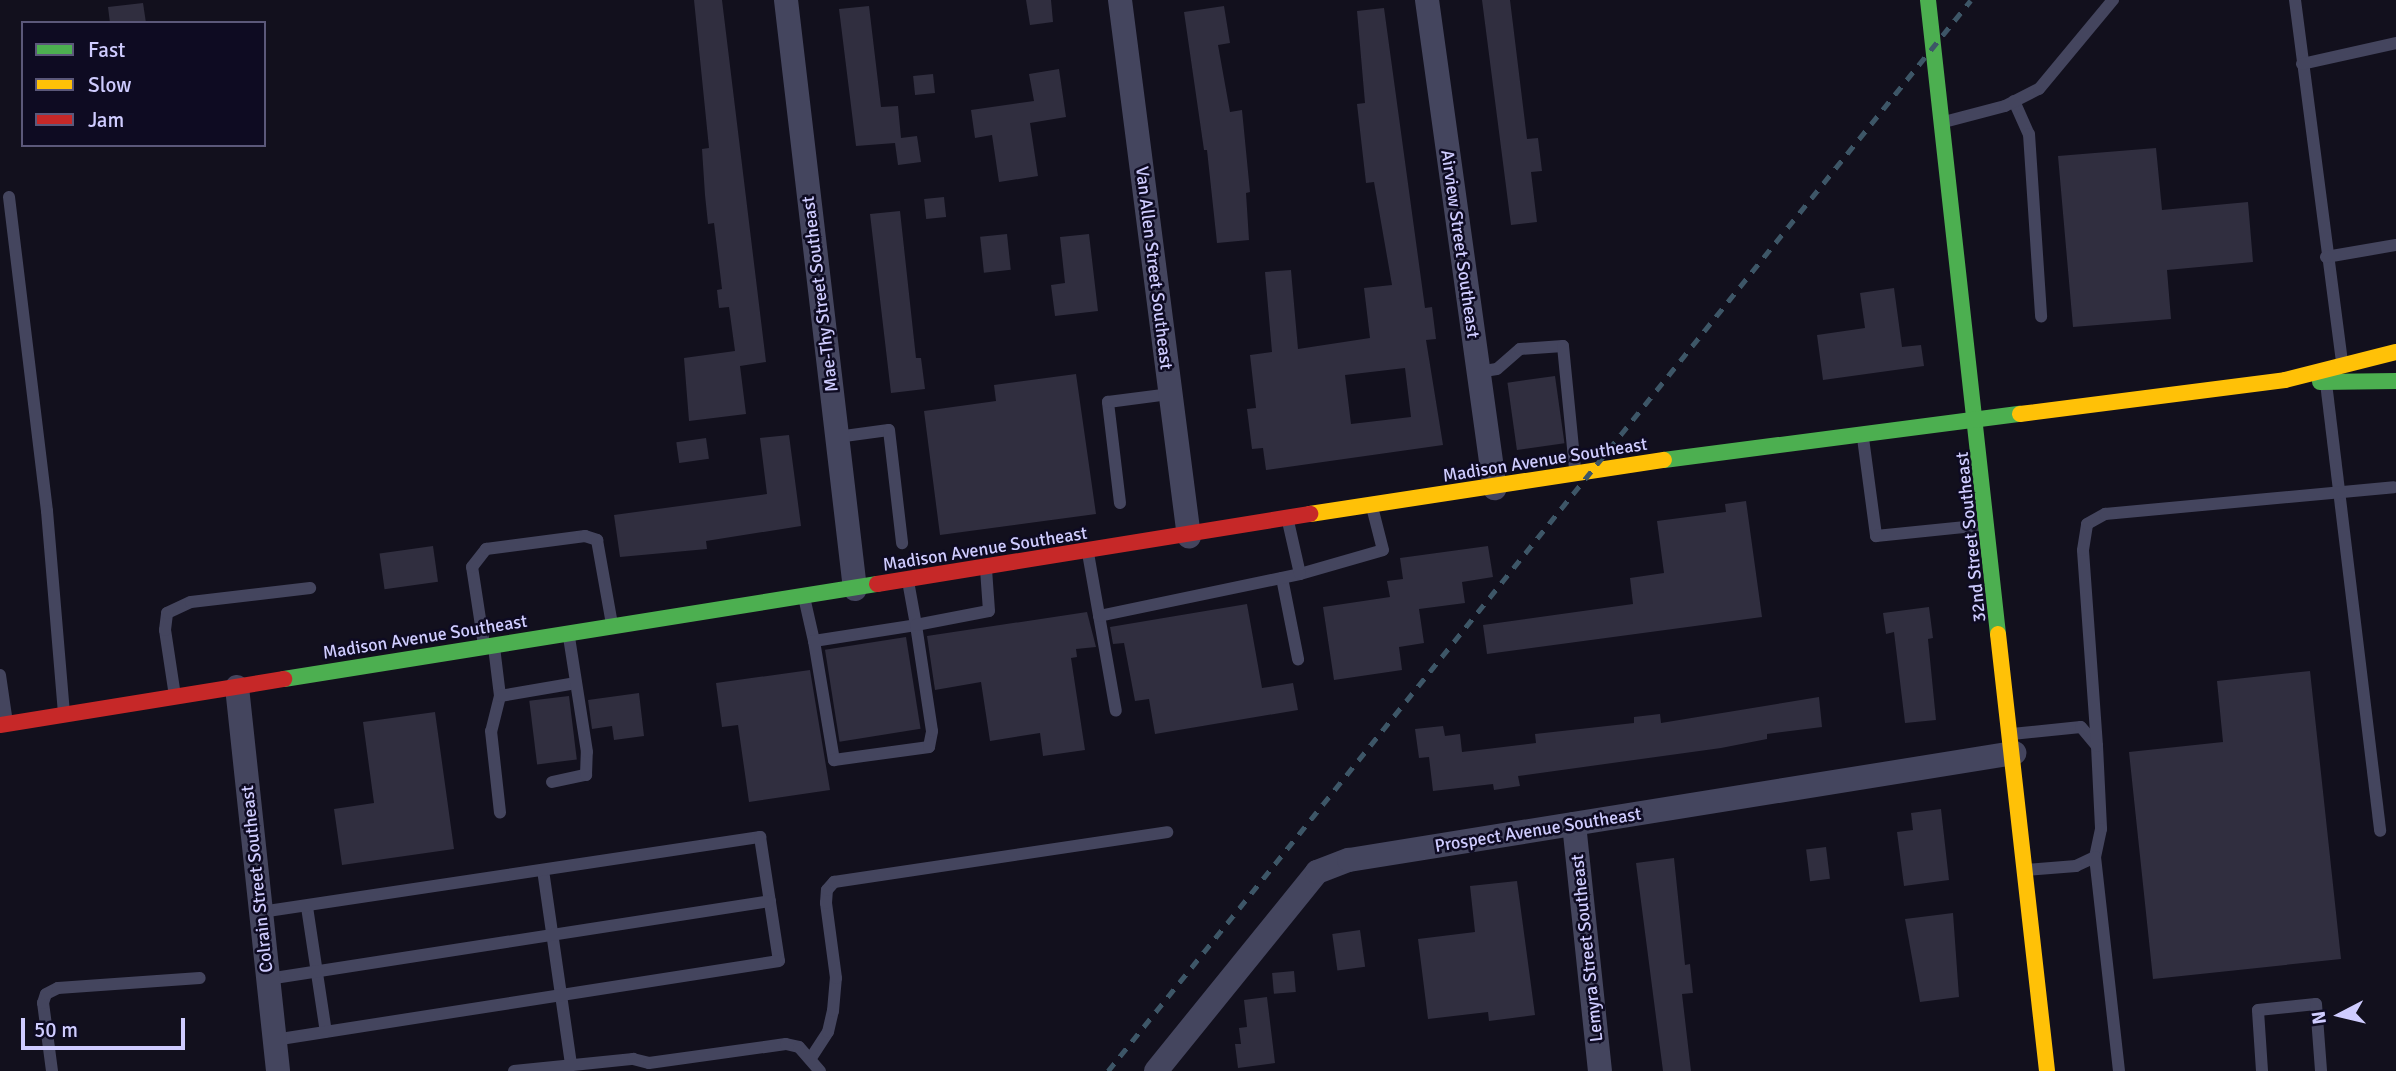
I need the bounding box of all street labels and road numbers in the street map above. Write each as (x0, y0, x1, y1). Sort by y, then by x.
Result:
street label: Airview Street Southeast (1436, 148, 1484, 340)
street label: Van Allen Street Southeast (1131, 165, 1177, 371)
street label: Mae-Thy Street Southeast (797, 195, 843, 393)
street label: Madison Avenue Southeast (1441, 433, 1649, 487)
street label: 32nd Street Southeast (1951, 451, 1991, 623)
street label: Madison Avenue Southeast (881, 522, 1089, 576)
street label: Madison Avenue Southeast (321, 610, 529, 664)
street label: Colrain Street Southeast (236, 784, 278, 974)
street label: Prospect Avenue Southeast (1433, 803, 1643, 857)
street label: Lemyra Street Southeast (1566, 853, 1608, 1043)

